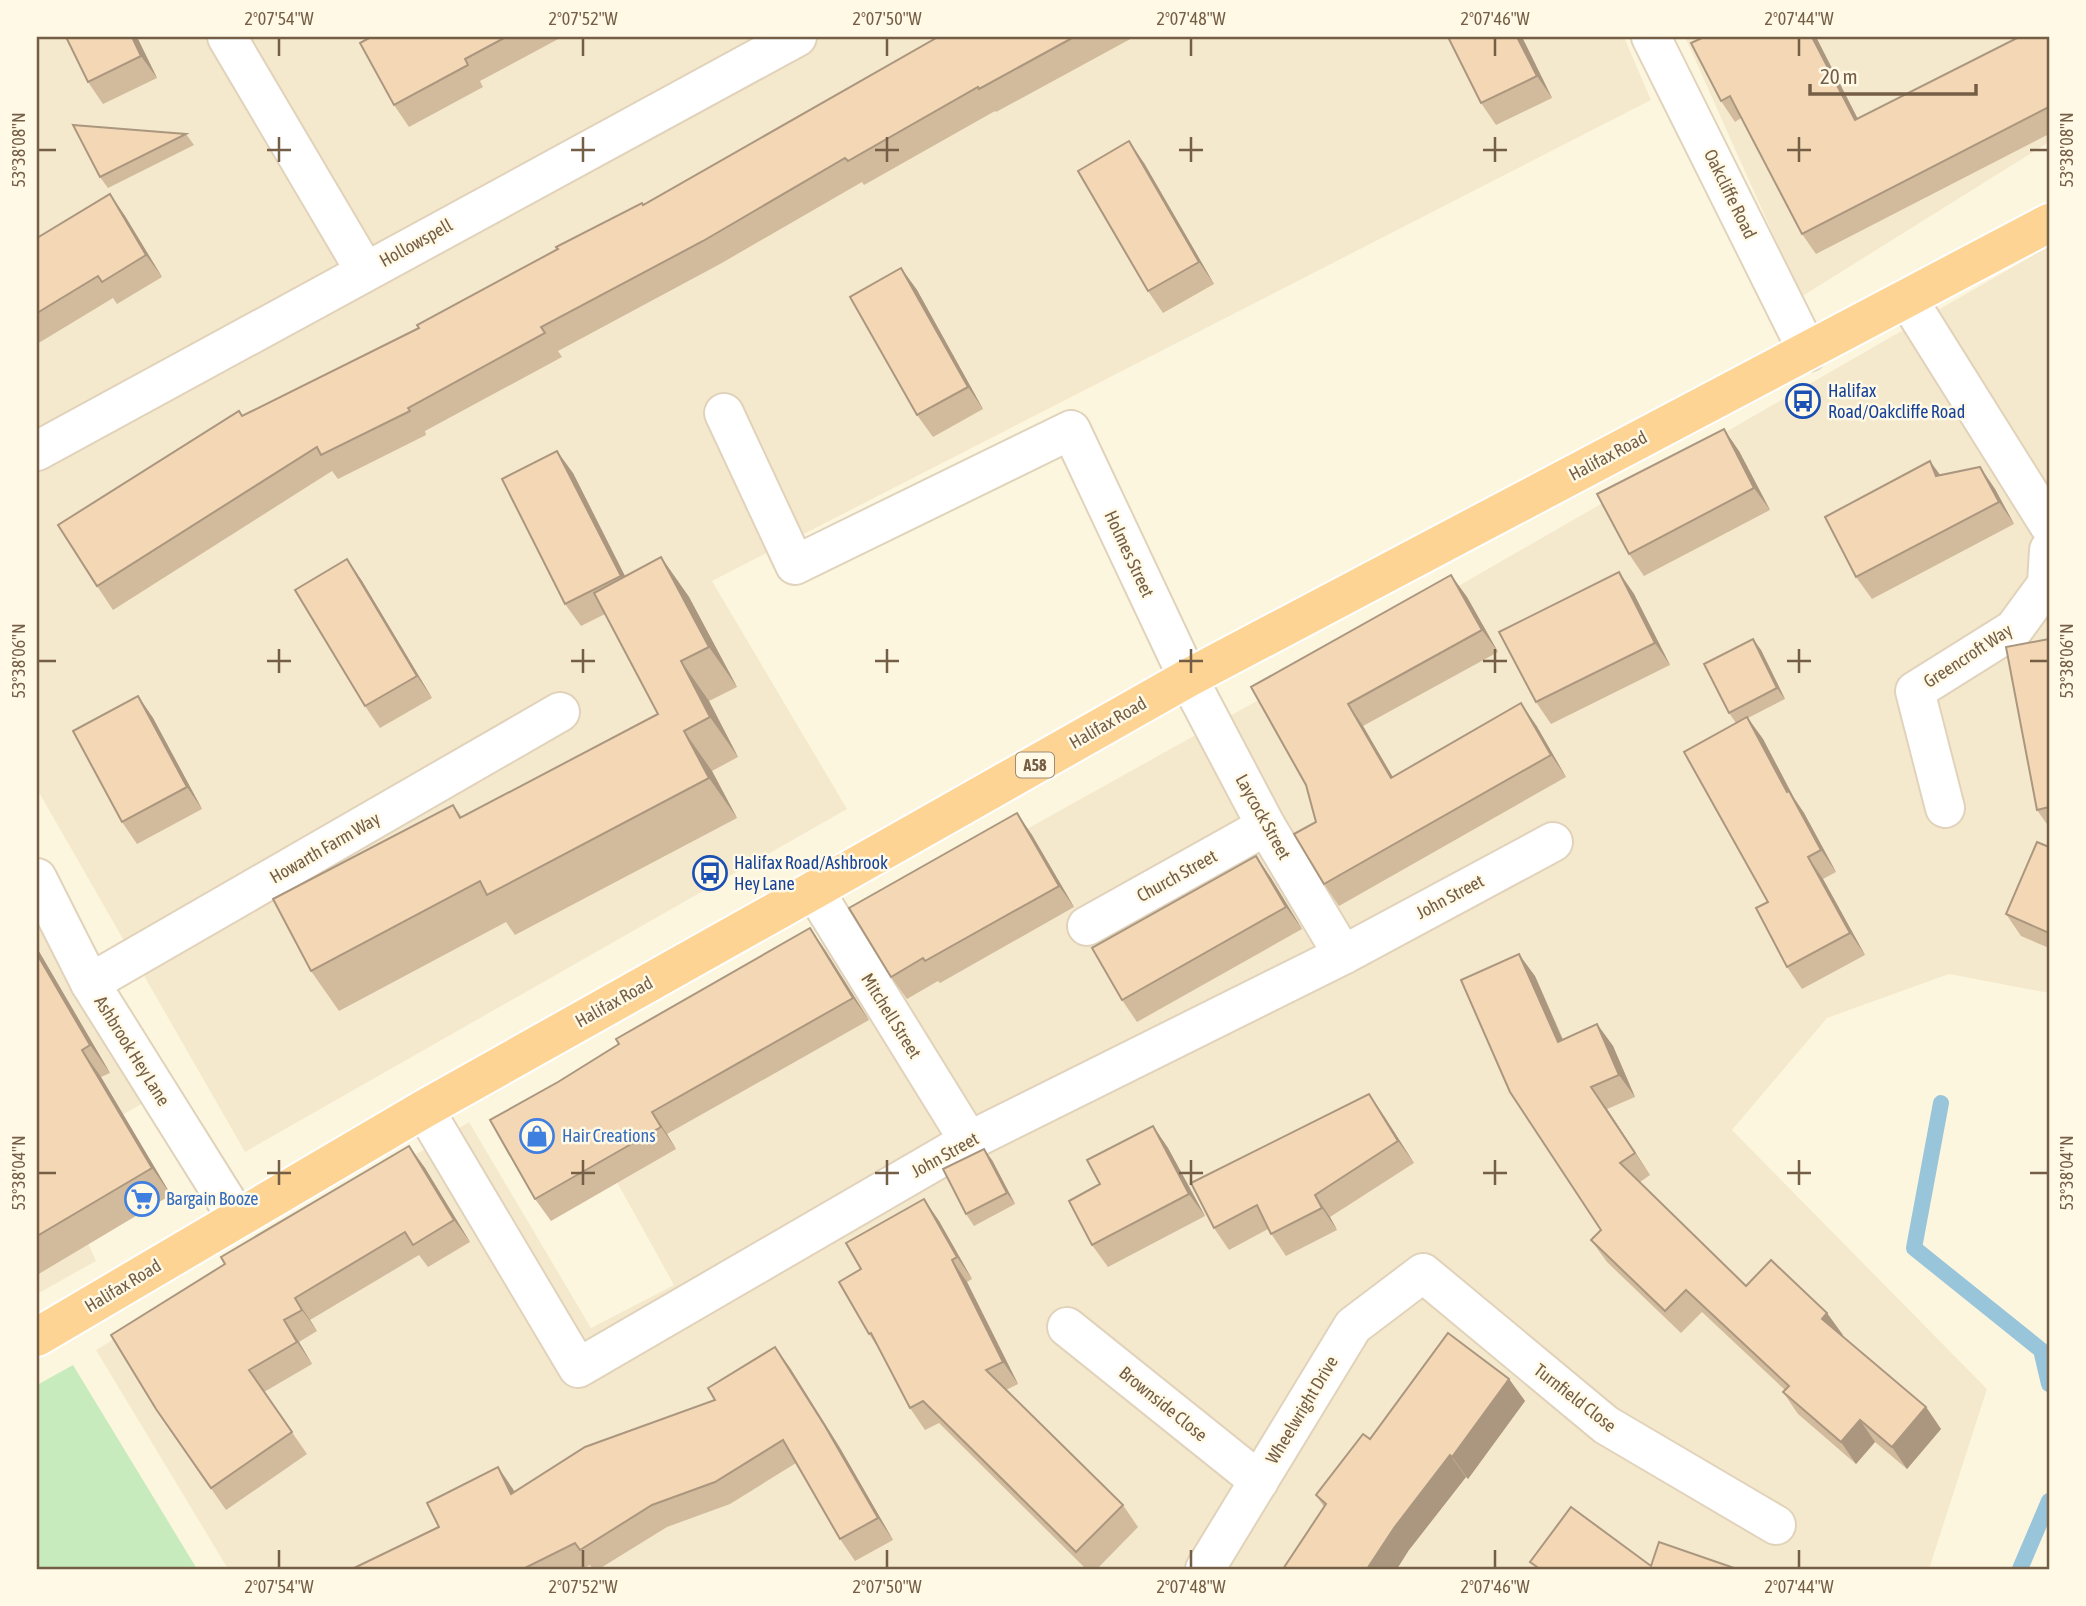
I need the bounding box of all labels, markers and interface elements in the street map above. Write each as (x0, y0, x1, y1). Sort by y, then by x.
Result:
text: 2°07'54"W (244, 8, 314, 29)
text: 2°07'52"W (548, 8, 618, 29)
text: 2°07'50"W (852, 8, 922, 29)
text: 2°07'48"W (1156, 8, 1226, 29)
text: 2°07'46"W (1460, 8, 1530, 29)
text: 2°07'44"W (1764, 8, 1834, 29)
scale bar (1810, 52, 1976, 96)
text: 20 m (1820, 64, 1858, 88)
text: 53°38'08"N (8, 112, 29, 188)
text: 53°38'08"N (2056, 112, 2077, 188)
street label: Oakcliffe Road (1700, 146, 1761, 242)
street label: Hollowspell (376, 214, 456, 271)
place label: Halifax Road/Oakcliffe Road (1828, 380, 1965, 422)
bus stop icon: Halifax Road/Oakcliffe Road (1784, 382, 1822, 420)
street label: Halifax Road (1565, 426, 1650, 485)
street label: Holmes Street (1100, 507, 1159, 600)
street label: Greencroft Way (1920, 619, 2016, 692)
text: 53°38'06"N (8, 623, 29, 699)
text: 53°38'06"N (2056, 623, 2077, 699)
street label: Halifax Road (1066, 692, 1150, 753)
road number: A58 (1016, 752, 1054, 778)
street label: Laycock Street (1231, 770, 1295, 863)
street label: Howarth Farm Way (266, 808, 383, 888)
street label: Church Street (1133, 845, 1220, 906)
place label: Halifax Road/Ashbrook Hey Lane (734, 852, 888, 894)
bus stop icon: Halifax Road/Ashbrook Hey Lane (691, 854, 729, 892)
street label: John Street (1412, 870, 1487, 923)
street label: Mitchell Street (857, 969, 926, 1062)
street label: Halifax Road (571, 972, 656, 1031)
street label: Ashbrook Hey Lane (90, 992, 175, 1110)
shop icon: Hair Creations (518, 1117, 556, 1155)
place label: Hair Creations (562, 1125, 656, 1146)
street label: John Street (907, 1128, 982, 1182)
text: 53°38'04"N (8, 1135, 29, 1211)
text: 53°38'04"N (2056, 1135, 2077, 1211)
supermarket icon: Bargain Booze (123, 1180, 161, 1218)
place label: Bargain Booze (166, 1188, 259, 1209)
street label: Halifax Road (81, 1255, 165, 1317)
street label: Wheelwright Drive (1261, 1352, 1342, 1467)
street label: Turnfield Close (1530, 1359, 1620, 1436)
street label: Brownside Close (1115, 1362, 1211, 1445)
text: 2°07'54"W (244, 1576, 314, 1597)
text: 2°07'52"W (548, 1576, 618, 1597)
text: 2°07'50"W (852, 1576, 922, 1597)
text: 2°07'48"W (1156, 1576, 1226, 1597)
text: 2°07'46"W (1460, 1576, 1530, 1597)
text: 2°07'44"W (1764, 1576, 1834, 1597)

